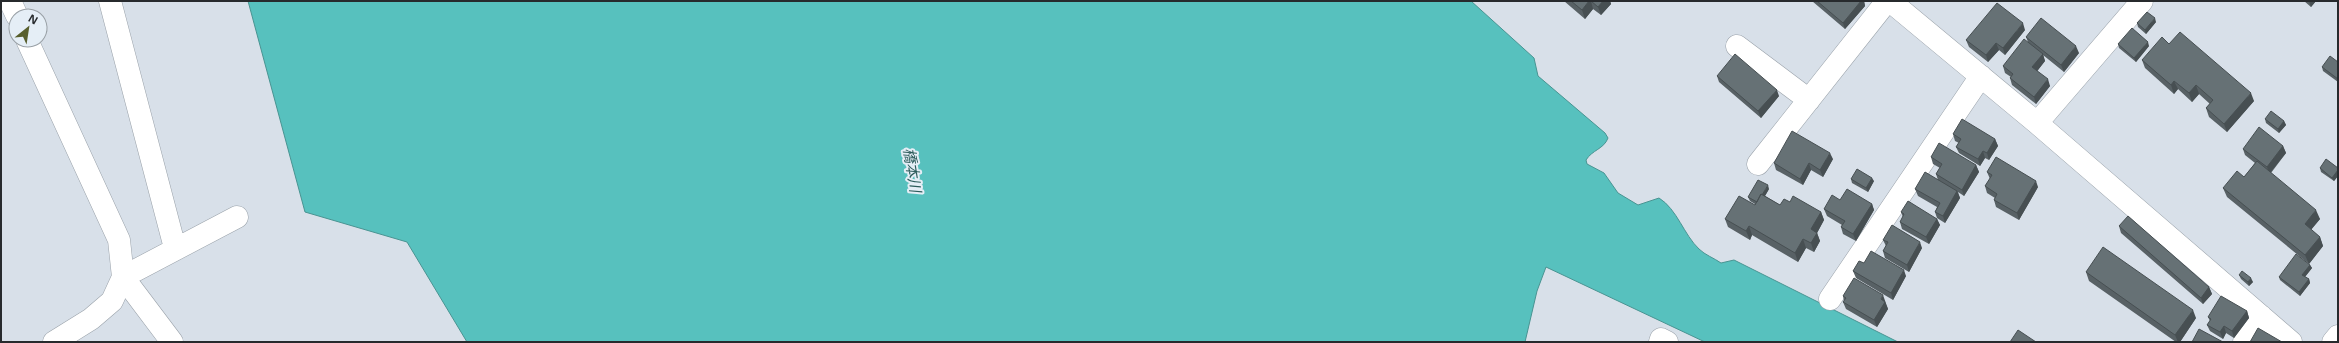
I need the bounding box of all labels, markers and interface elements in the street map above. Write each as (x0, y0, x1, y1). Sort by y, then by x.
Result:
north arrow (8, 8, 48, 48)
text: N (26, 10, 41, 28)
water label: 橋本川 (900, 146, 927, 196)

